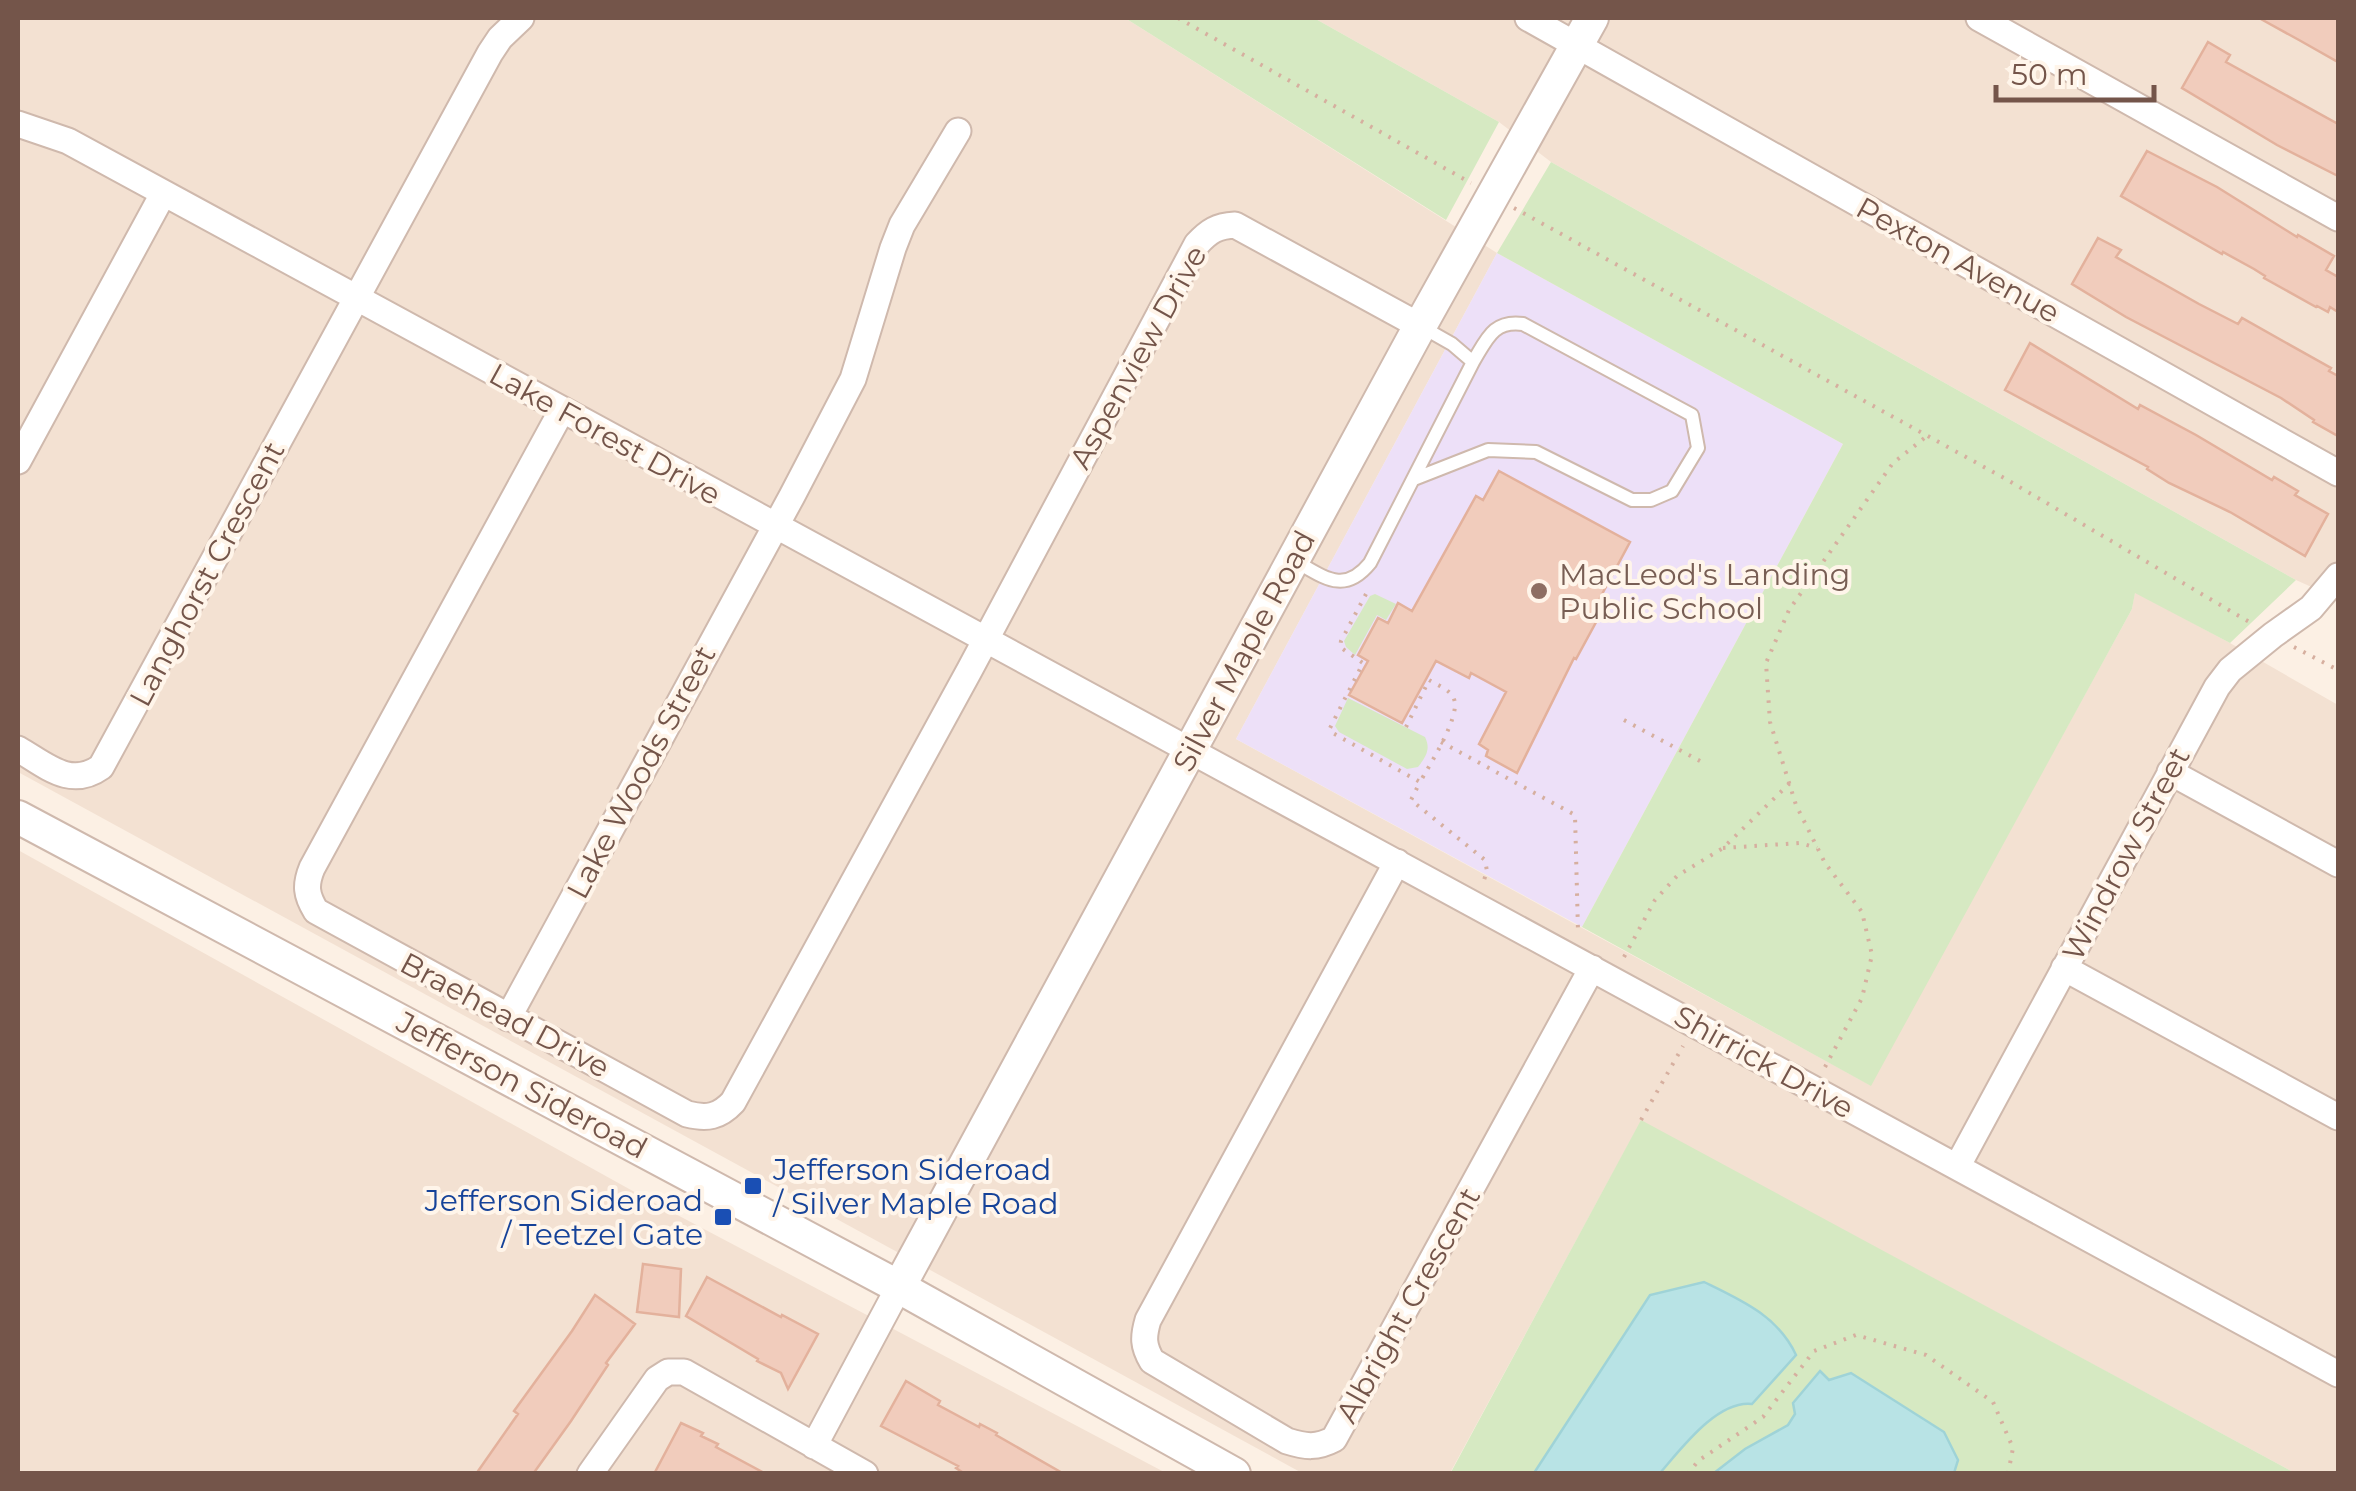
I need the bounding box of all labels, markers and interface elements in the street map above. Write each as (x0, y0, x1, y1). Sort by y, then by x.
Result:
scale bar (1996, 40, 2154, 102)
text: 50 m (2011, 56, 2088, 93)
street label: Pexton Avenue (1850, 189, 2066, 331)
street label: Aspenview Drive (1061, 239, 1215, 475)
street label: Lake Forest Drive (483, 355, 727, 513)
street label: Langhorst Crescent (121, 435, 293, 713)
street label: Silver Maple Road (1165, 524, 1323, 778)
place label: MacLeod's Landing Public School (1559, 556, 1850, 627)
marker: MacLeod's Landing Public School (1528, 580, 1550, 602)
street label: Lake Woods Street (559, 639, 723, 905)
street label: Windrow Street (2054, 741, 2198, 967)
street label: Braehead Drive (394, 944, 616, 1086)
street label: Shirrick Drive (1668, 997, 1860, 1127)
street label: Jefferson Sideroad (390, 1003, 654, 1167)
place label: Jefferson Sideroad / Silver Maple Road (772, 1151, 1059, 1222)
marker: Jefferson Sideroad / Silver Maple Road (742, 1175, 764, 1197)
street label: Albright Crescent (1328, 1181, 1488, 1429)
place label: Jefferson Sideroad / Teetzel Gate (424, 1182, 703, 1253)
marker: Jefferson Sideroad / Teetzel Gate (712, 1206, 734, 1228)

